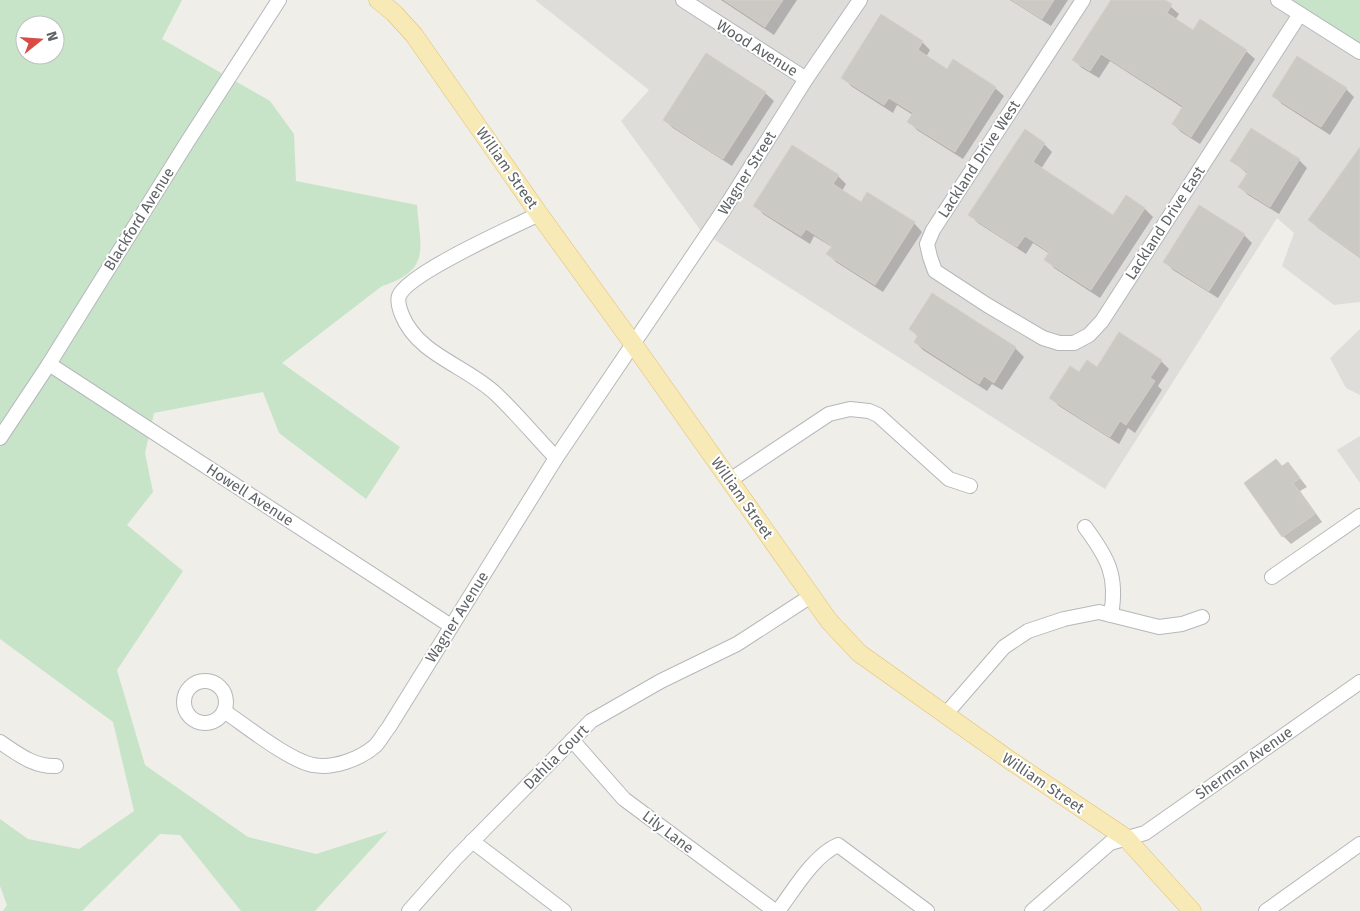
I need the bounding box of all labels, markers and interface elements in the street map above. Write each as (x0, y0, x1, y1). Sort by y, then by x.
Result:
north arrow (15, 15, 65, 65)
street label: Wood Avenue (713, 16, 801, 80)
text: N (42, 29, 61, 43)
street label: Lackland Drive West (934, 96, 1024, 221)
street label: William Street (472, 124, 542, 213)
street label: Wagner Street (714, 127, 780, 218)
street label: Lackland Drive East (1122, 162, 1209, 283)
street label: Blackford Avenue (100, 164, 178, 274)
street label: William Street (707, 454, 777, 543)
street label: Howell Avenue (203, 460, 297, 530)
street label: Wagner Avenue (422, 568, 492, 666)
street label: Dahlia Court (520, 721, 592, 793)
street label: Sherman Avenue (1192, 723, 1296, 803)
street label: William Street (998, 749, 1088, 817)
street label: Lily Lane (639, 807, 697, 857)

